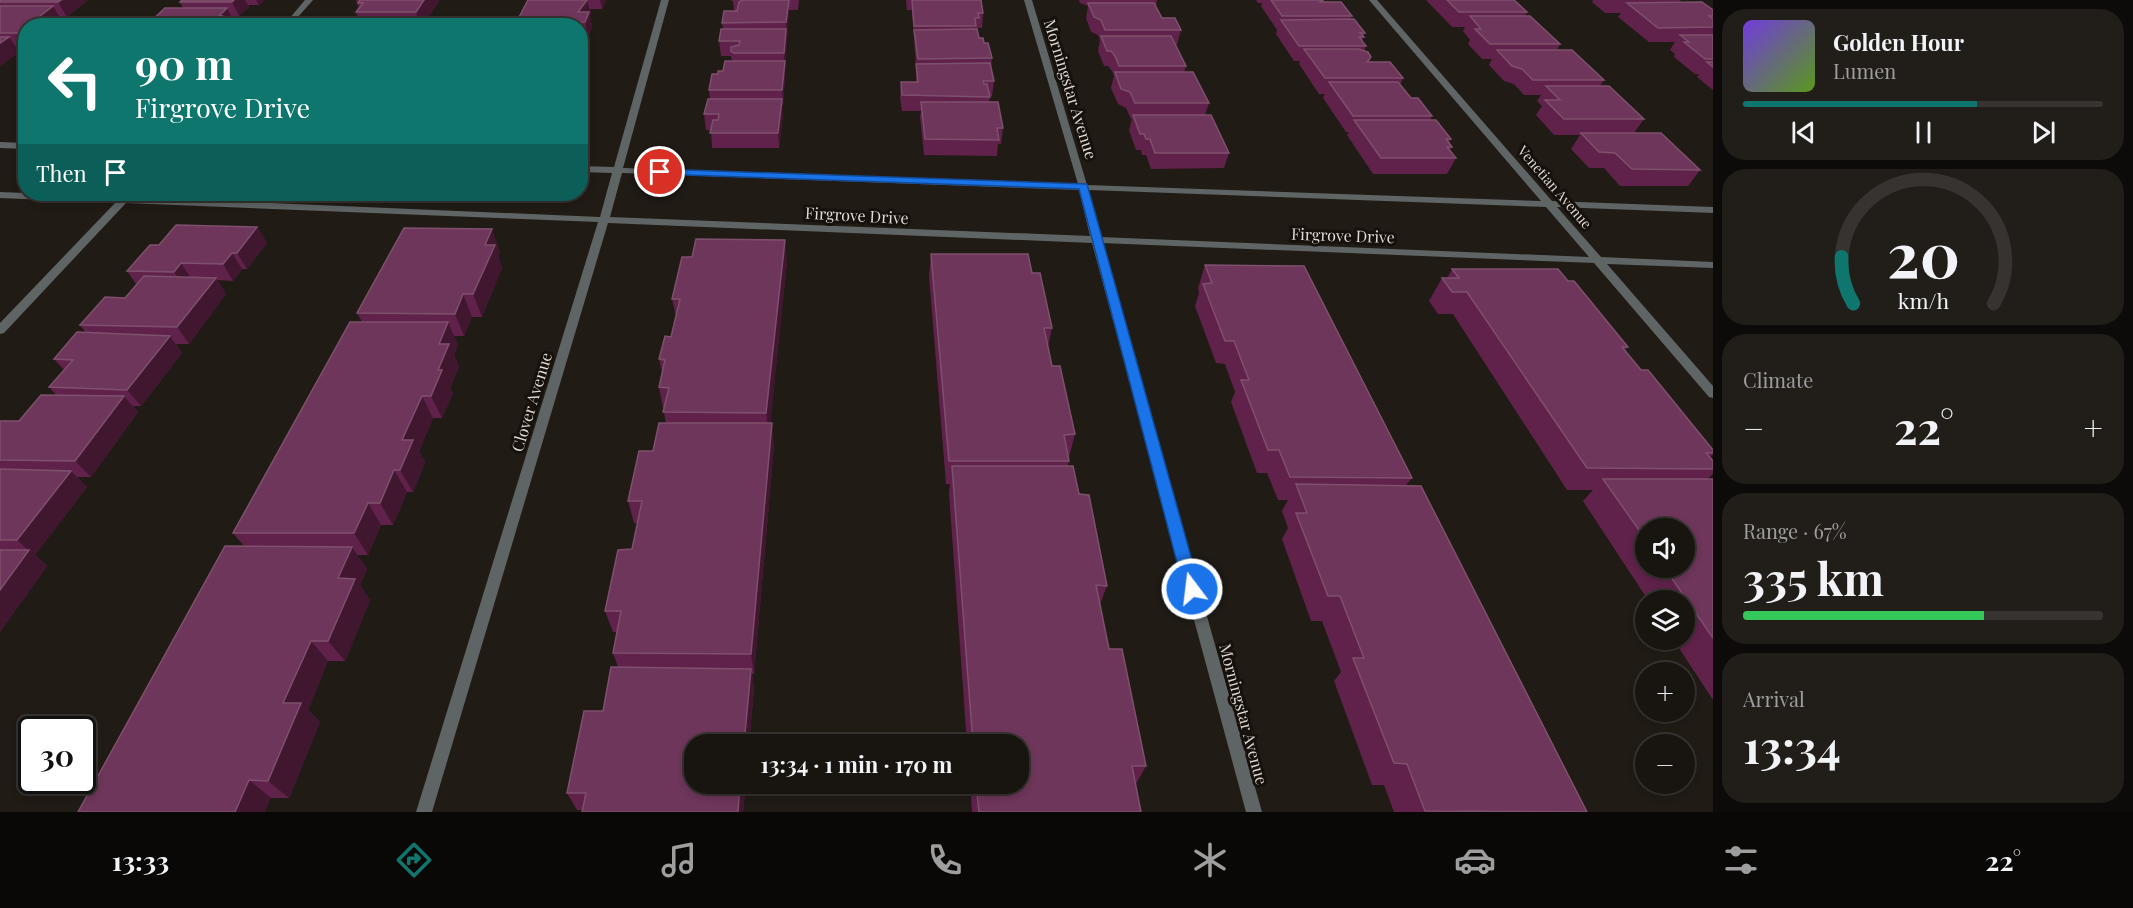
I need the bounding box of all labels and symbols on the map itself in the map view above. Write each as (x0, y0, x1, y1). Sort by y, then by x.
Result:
street label: Morningstar Avenue (1040, 16, 1102, 162)
street label: Venetian Avenue (1513, 141, 1596, 233)
pin (634, 146, 685, 197)
street label: Firgrove Drive (805, 202, 909, 228)
street label: Firgrove Drive (1291, 223, 1395, 247)
street label: Clover Avenue (506, 350, 556, 454)
position arrow (1160, 557, 1224, 621)
street label: Morningstar Avenue (1215, 641, 1273, 787)
speed limit sign: 30 (18, 716, 96, 794)

